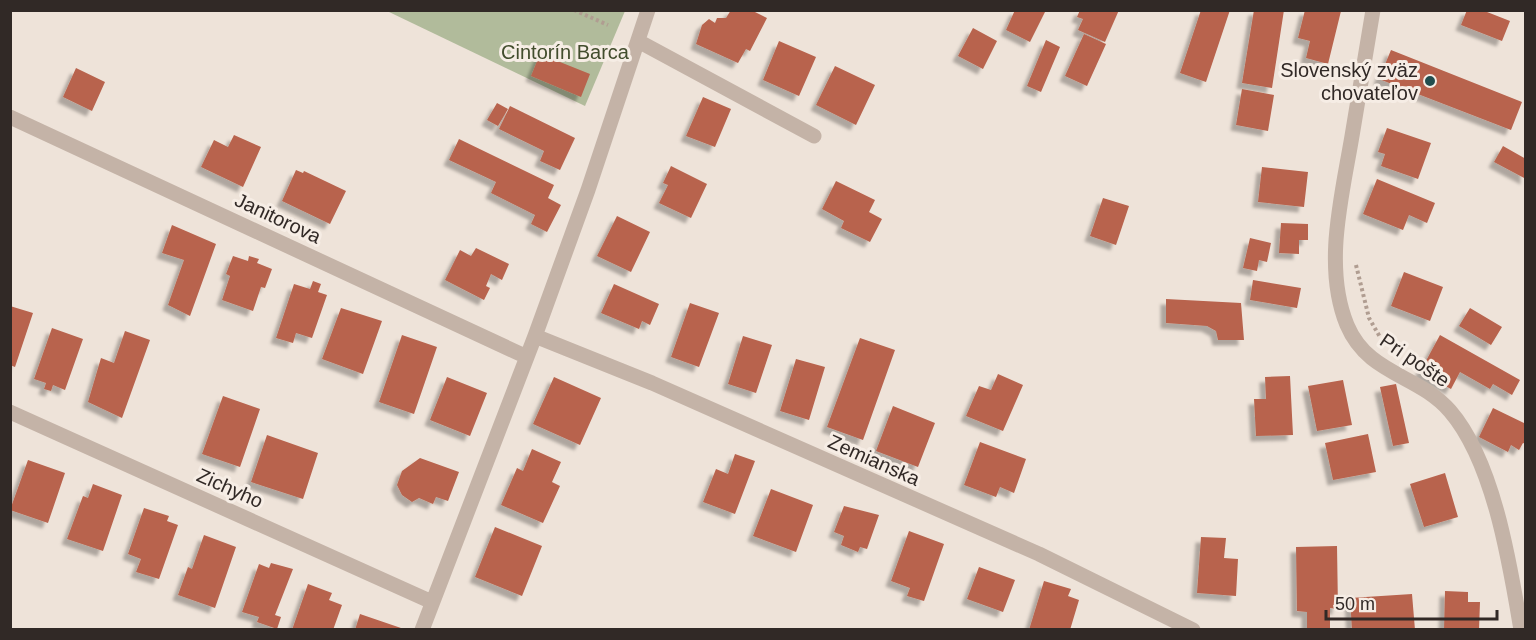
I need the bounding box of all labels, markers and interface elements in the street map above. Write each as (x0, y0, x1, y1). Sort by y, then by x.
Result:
park label: Cintorín Barca (501, 41, 630, 63)
place label: Slovenský zväz chovateľov (1280, 59, 1418, 104)
marker: Slovenský zväz chovateľov (1423, 74, 1437, 88)
street label: Janitorova (232, 189, 325, 248)
street label: Pri pošte (1376, 329, 1454, 391)
street label: Zemianska (825, 430, 924, 490)
street label: Zichyho (194, 464, 266, 512)
scale bar (1326, 583, 1497, 621)
text: 50 m (1335, 594, 1375, 614)

